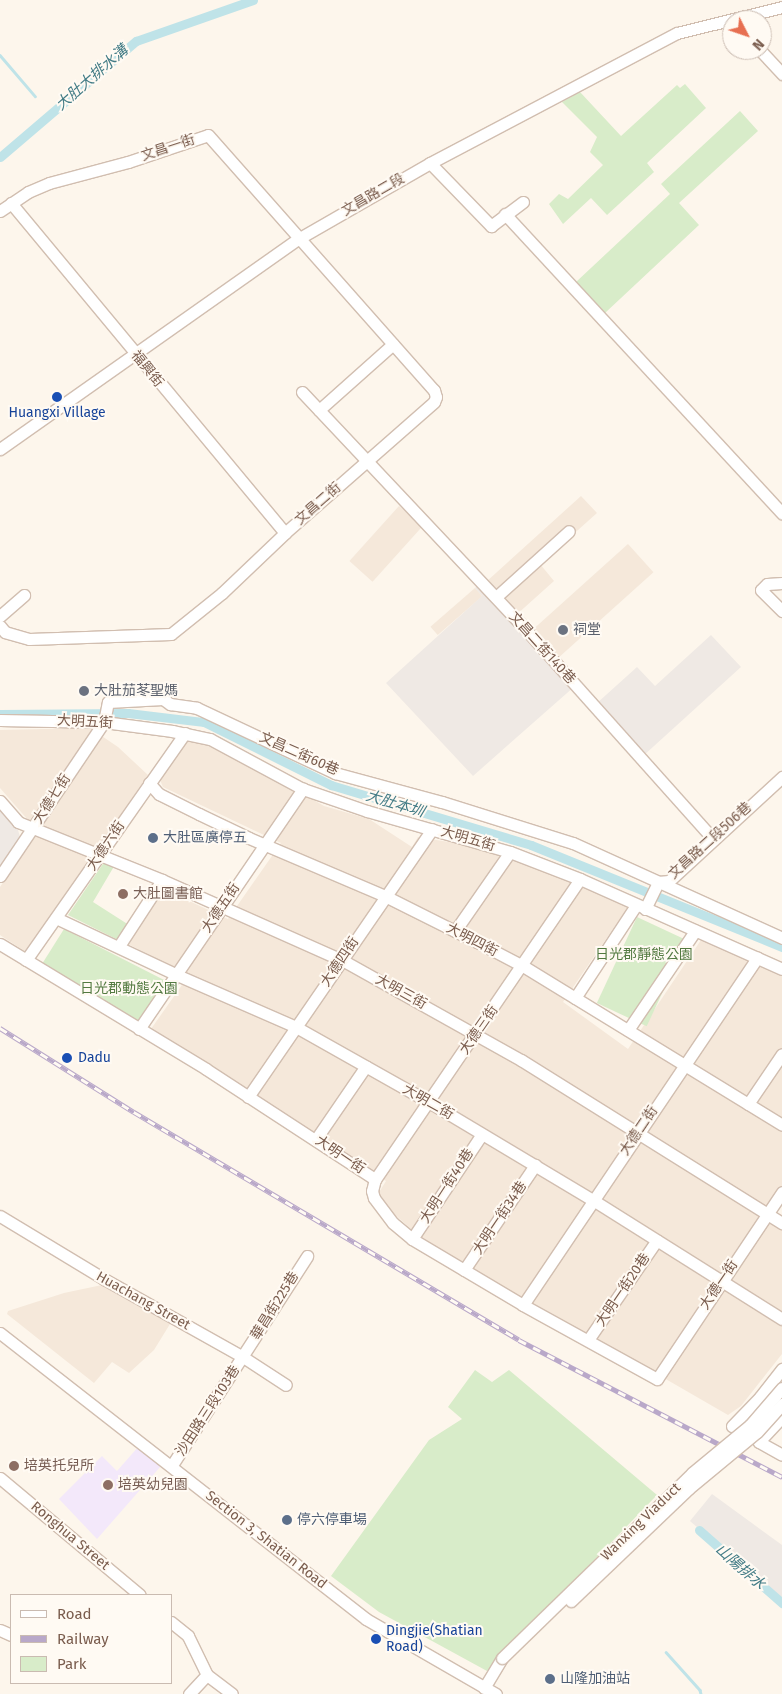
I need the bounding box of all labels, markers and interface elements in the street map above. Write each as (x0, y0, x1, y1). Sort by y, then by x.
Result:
north arrow (722, 10, 772, 60)
text: N (748, 35, 767, 54)
water label: 大肚大排水溝 (52, 42, 132, 114)
street label: 文昌一街 (139, 131, 197, 165)
street label: 文昌路二段 (338, 170, 408, 220)
street label: 福興街 (127, 347, 167, 391)
marker: Huangxi Village (51, 391, 63, 403)
place label: Huangxi Village (8, 405, 106, 421)
street label: 文昌二街 (291, 479, 345, 529)
street label: 文昌二街140巷 (505, 608, 579, 688)
place label: 祠堂 (573, 622, 601, 638)
marker: 祠堂 (557, 624, 569, 636)
place label: 大肚茄苳聖媽 (94, 683, 178, 699)
marker: 大肚茄苳聖媽 (78, 685, 90, 697)
street label: 大明五街 (57, 712, 113, 732)
street label: 文昌二街60巷 (257, 729, 341, 779)
street label: 大德七街 (30, 771, 74, 827)
water label: 大肚本圳 (364, 787, 426, 821)
street label: 文昌路二段506巷 (665, 799, 755, 883)
street label: 大德六街 (83, 818, 129, 874)
street label: 大明五街 (439, 823, 497, 855)
place label: 大肚區廣停五 (163, 830, 247, 846)
marker: 大肚區廣停五 (147, 832, 159, 844)
street label: 大德五街 (198, 880, 244, 936)
place label: 大肚圖書館 (133, 886, 203, 902)
marker: 大肚圖書館 (117, 888, 129, 900)
street label: 大明四街 (443, 920, 501, 960)
street label: 大德四街 (317, 934, 363, 990)
park label: 日光郡靜態公園 (595, 947, 693, 963)
street label: 大明三街 (372, 971, 430, 1013)
park label: 日光郡動態公園 (80, 981, 178, 997)
street label: 大德三街 (456, 1002, 502, 1058)
place label: Dadu (78, 1050, 111, 1066)
marker: Dadu (60, 1051, 74, 1065)
street label: 大明二街 (400, 1081, 456, 1123)
street label: 大德二街 (616, 1103, 662, 1159)
street label: 大明一街 (312, 1132, 368, 1178)
street label: 大明一街40巷 (417, 1146, 477, 1226)
street label: 大明一街34巷 (469, 1178, 531, 1258)
street label: 大明一街20巷 (592, 1250, 654, 1330)
street label: 大德一街 (696, 1257, 742, 1313)
street label: Huachang Street (93, 1268, 193, 1334)
street label: 華昌街225巷 (248, 1269, 302, 1343)
street label: 沙田路三段103巷 (172, 1363, 244, 1459)
place label: 培英托兒所 (24, 1458, 94, 1474)
marker: 培英托兒所 (8, 1460, 20, 1472)
place label: 培英幼兒園 (118, 1477, 188, 1493)
marker: 培英幼兒園 (102, 1479, 114, 1491)
street label: Wanxing Viaduct (598, 1480, 684, 1564)
street label: Section 3, Shatian Road (202, 1487, 330, 1593)
street label: Ronghua Street (27, 1498, 113, 1574)
place label: 停六停車場 (297, 1512, 367, 1528)
marker: 停六停車場 (281, 1514, 293, 1526)
water label: 山陽排水 (711, 1541, 769, 1593)
legend (10, 1594, 172, 1684)
text: Road (57, 1605, 92, 1623)
place label: Dingjie(Shatian Road) (386, 1623, 483, 1655)
text: Railway (57, 1630, 109, 1648)
marker: Dingjie(Shatian Road) (370, 1633, 382, 1645)
text: Park (57, 1655, 87, 1673)
place label: 山隆加油站 (560, 1671, 630, 1687)
marker: 山隆加油站 (544, 1673, 556, 1685)

